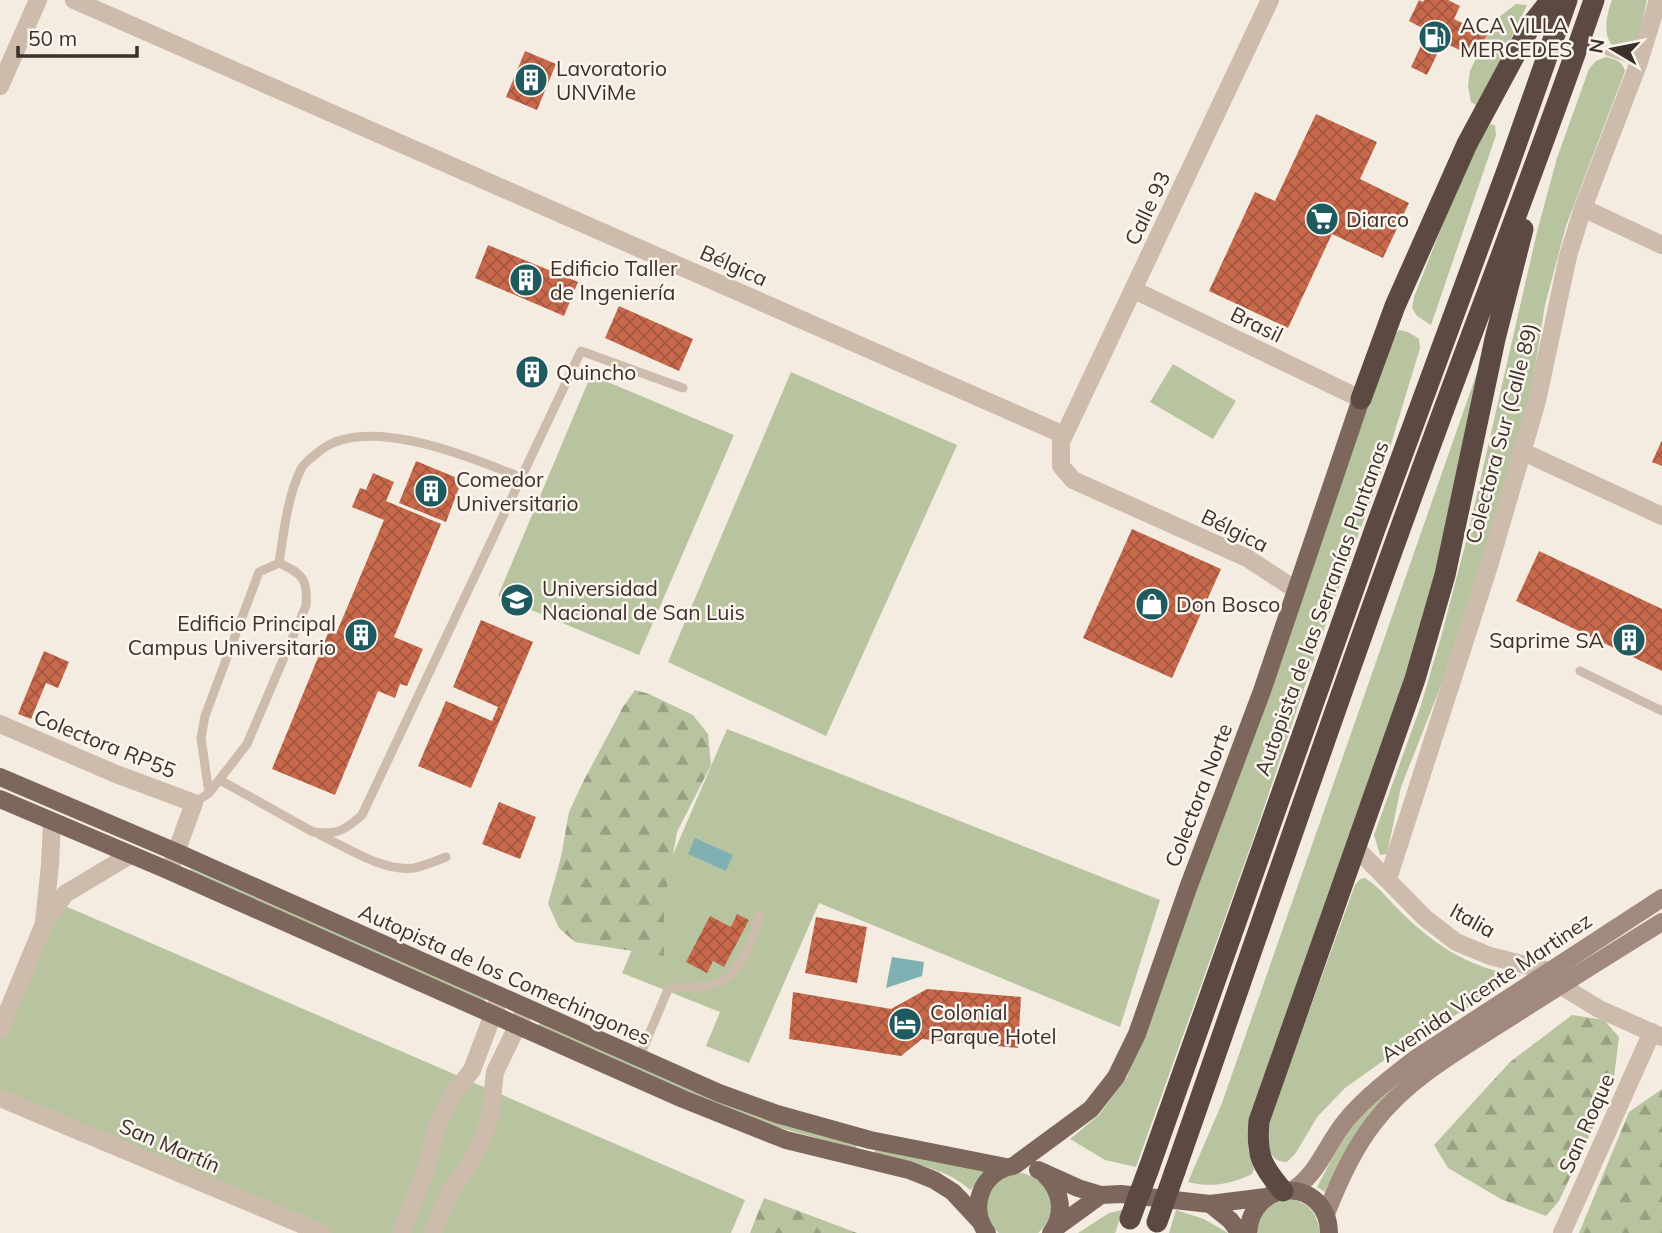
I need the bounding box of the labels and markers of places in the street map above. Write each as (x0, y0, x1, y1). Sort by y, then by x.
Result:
place label: ACA VILLA MERCEDES (1460, 12, 1572, 62)
fuel station icon: ACA VILLA MERCEDES (1416, 18, 1454, 56)
place label: Lavoratorio UNViMe (556, 55, 667, 105)
building icon: Lavoratorio UNViMe (512, 61, 550, 99)
supermarket icon: Diarco (1303, 200, 1341, 238)
place label: Diarco (1346, 206, 1409, 232)
place label: Edificio Taller de Ingeniería (550, 255, 678, 305)
building icon: Edificio Taller de Ingeniería (507, 261, 545, 299)
building icon: Quincho (513, 353, 551, 391)
place label: Quincho (556, 359, 636, 385)
place label: Comedor Universitario (456, 466, 579, 516)
building icon: Comedor Universitario (412, 472, 450, 510)
place label: Universidad Nacional de San Luis (542, 575, 745, 625)
school or university icon: Universidad Nacional de San Luis (498, 581, 536, 619)
shop icon: Don Bosco (1133, 585, 1171, 623)
place label: Don Bosco (1176, 591, 1280, 617)
place label: Edificio Principal Campus Universitario (128, 610, 336, 660)
building icon: Edificio Principal Campus Universitario (342, 616, 380, 654)
building icon: Saprime SA (1610, 621, 1648, 659)
place label: Saprime SA (1489, 627, 1605, 653)
place label: Colonial Parque Hotel (930, 999, 1057, 1049)
hotel icon: Colonial Parque Hotel (886, 1005, 924, 1043)

